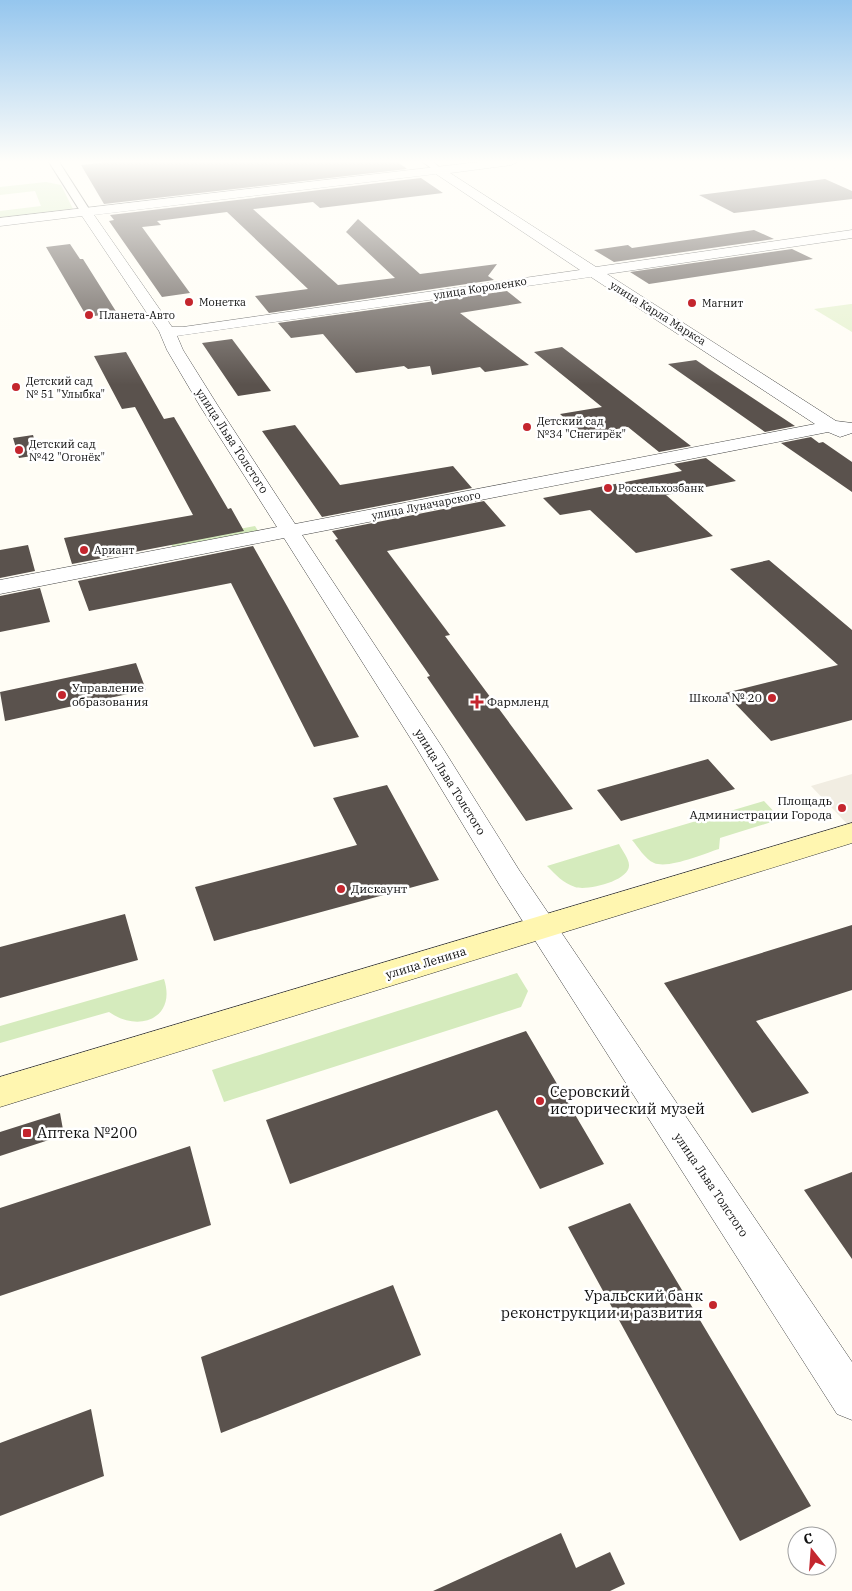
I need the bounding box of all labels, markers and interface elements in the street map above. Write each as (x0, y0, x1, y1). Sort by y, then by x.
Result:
street label: улица Короленко (433, 274, 527, 302)
street label: улица Карла Маркса (607, 278, 709, 348)
place label: Монетка (199, 295, 246, 309)
marker: Монетка (183, 296, 195, 308)
place label: Магнит (702, 296, 743, 310)
marker: Магнит (686, 297, 698, 309)
place label: Планета-Авто (99, 308, 175, 322)
marker: Планета-Авто (83, 309, 95, 321)
place label: Детский сад № 51 "Улыбка" (26, 374, 105, 401)
marker: Детский сад № 51 "Улыбка" (10, 381, 22, 393)
street label: улица Льва Толстого (193, 385, 272, 496)
place label: Детский сад №34 "Снегирёк" (537, 414, 626, 441)
marker: Детский сад №34 "Снегирёк" (521, 421, 533, 433)
place label: Детский сад №42 "Огонёк" (29, 437, 105, 464)
marker: Детский сад №42 "Огонёк" (13, 444, 25, 456)
place label: Россельхозбанк (618, 481, 705, 495)
marker: Россельхозбанк (602, 482, 614, 494)
street label: улица Луначарского (370, 488, 482, 522)
place label: Ариант (94, 543, 135, 557)
marker: Ариант (78, 544, 90, 556)
place label: Управление образования (72, 680, 148, 709)
marker: Управление образования (56, 689, 68, 701)
place label: Школа № 20 (689, 690, 762, 705)
marker: Школа № 20 (766, 692, 778, 704)
place label: Фармленд (487, 694, 549, 709)
marker: Фармленд (471, 696, 483, 708)
street label: улица Льва Толстого (412, 726, 489, 838)
place label: Площадь Администрации Города (690, 793, 832, 822)
marker: Площадь Администрации Города (836, 802, 848, 814)
place label: Дискаунт (351, 881, 407, 896)
marker: Дискаунт (335, 883, 347, 895)
street label: улица Ленина (384, 943, 468, 982)
place label: Серовский исторический музей (550, 1082, 705, 1118)
marker: Серовский исторический музей (534, 1095, 546, 1107)
place label: Аптека №200 (37, 1123, 137, 1142)
marker: Аптека №200 (21, 1127, 33, 1139)
street label: улица Льва Толстого (671, 1130, 752, 1240)
place label: Уральский банк реконструкции и развития (501, 1286, 703, 1322)
marker: Уральский банк реконструкции и развития (707, 1299, 719, 1311)
north arrow (787, 1526, 837, 1576)
text: С (801, 1529, 815, 1549)

